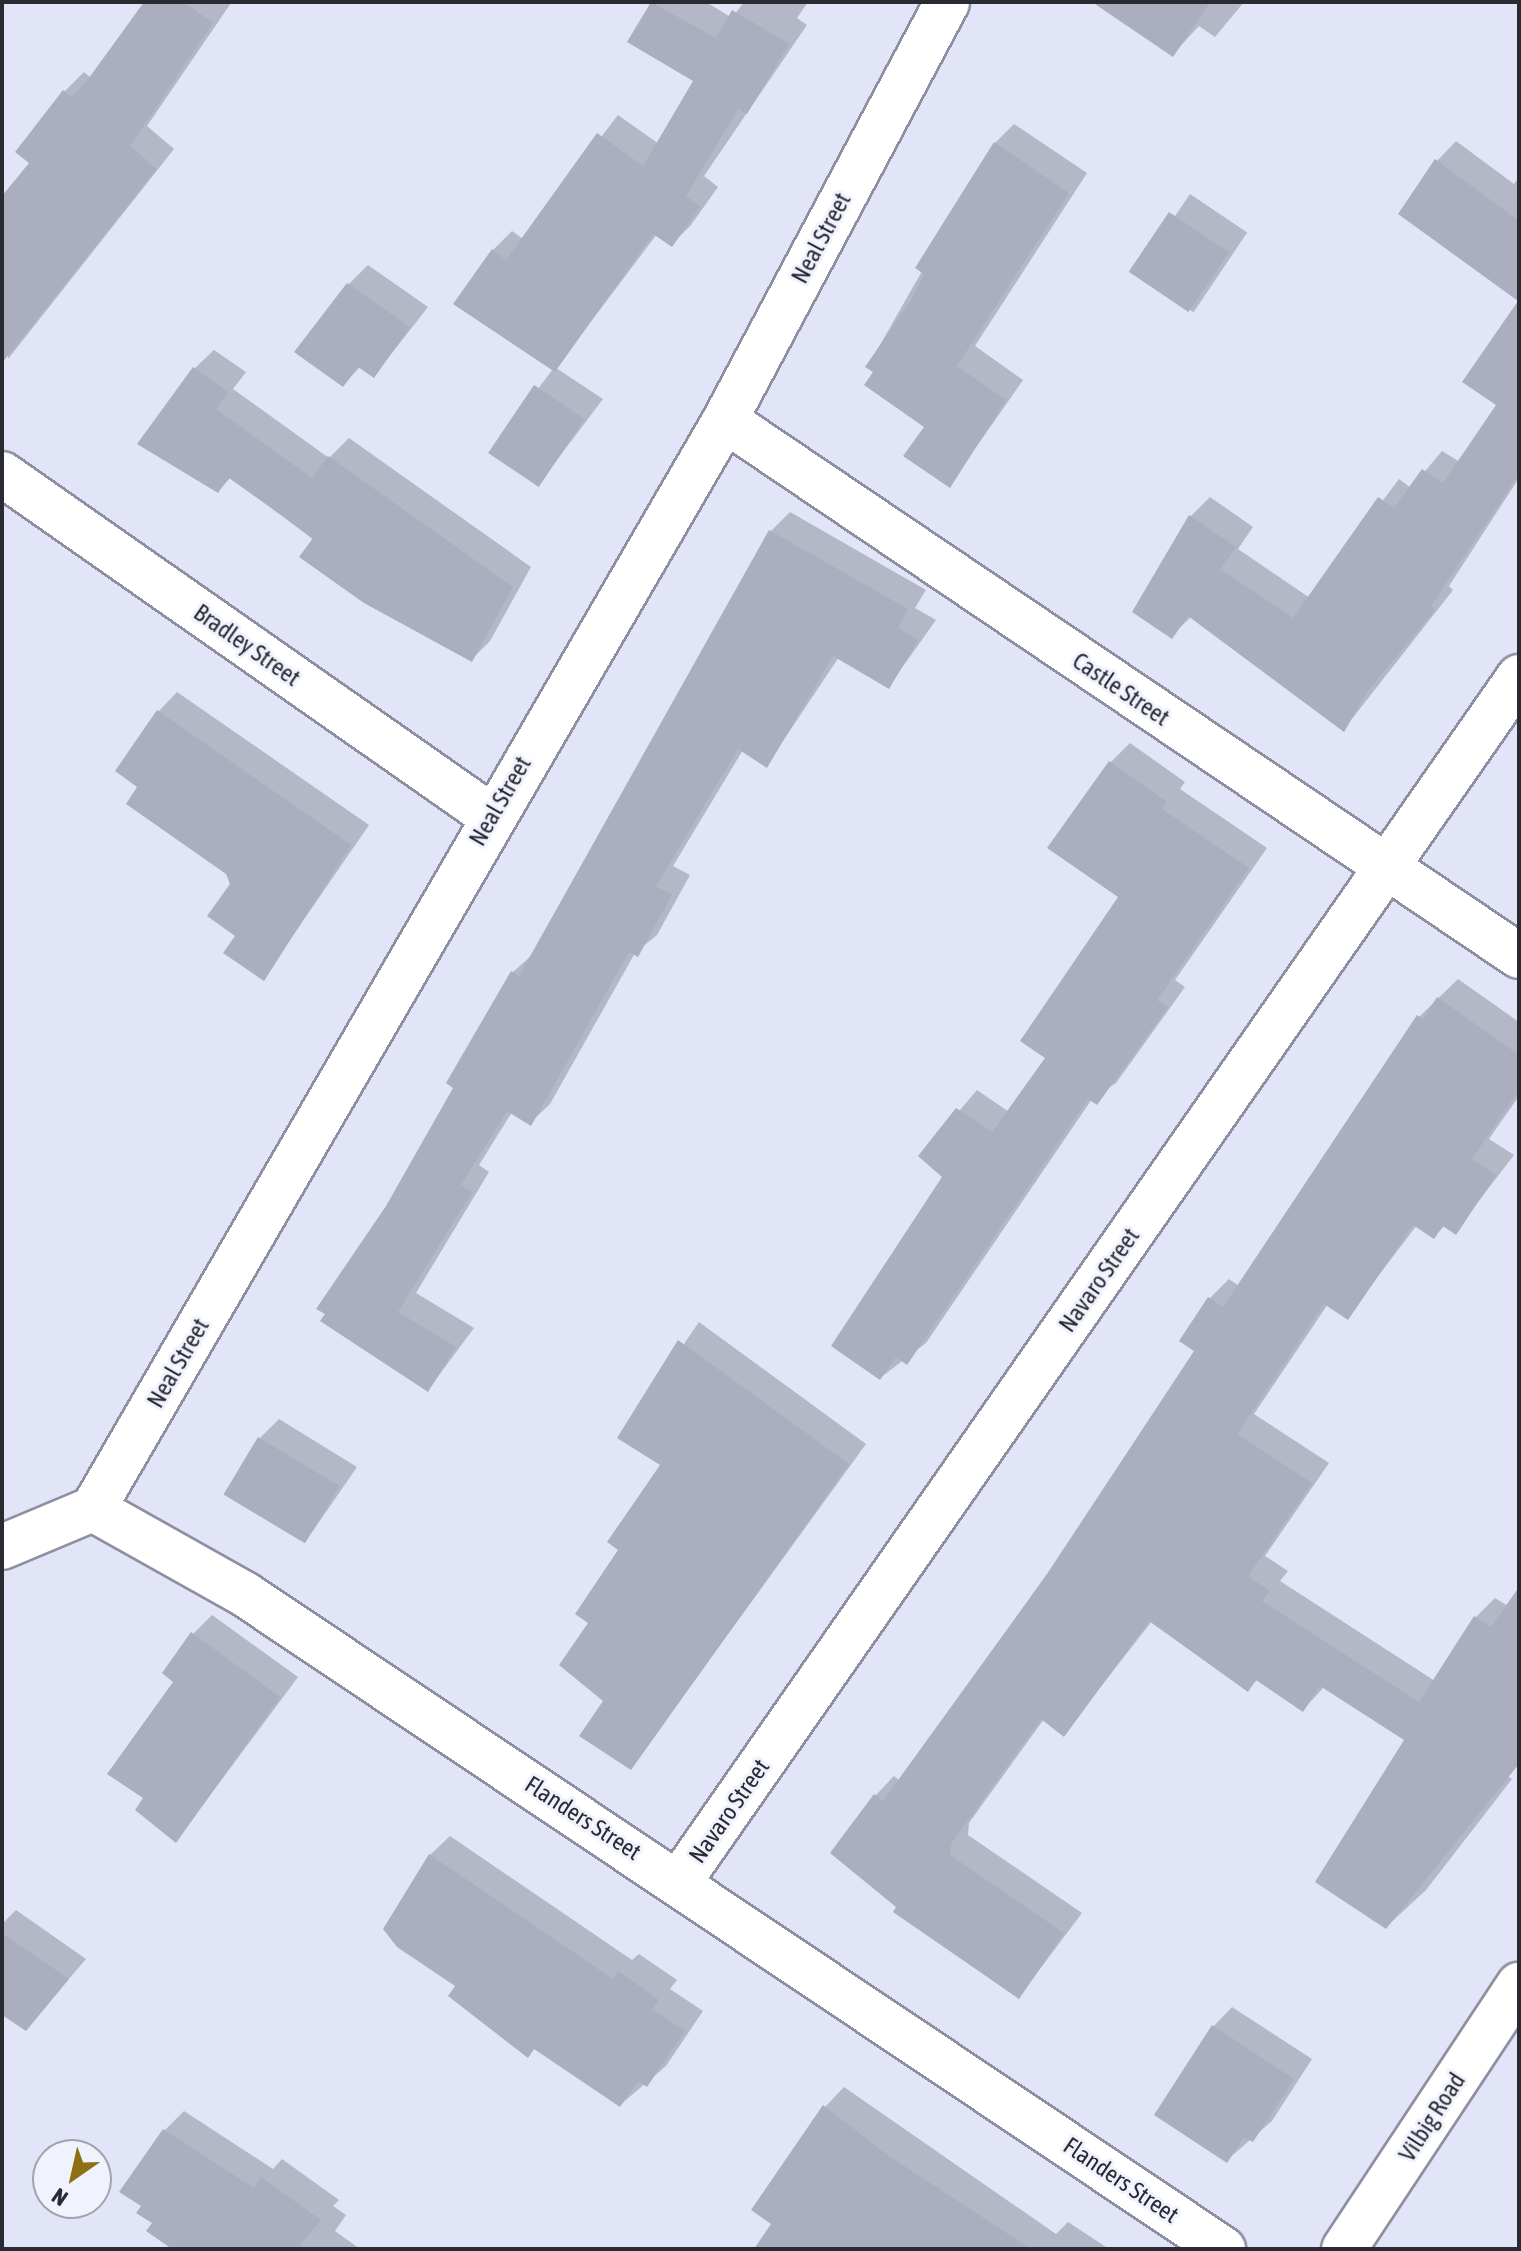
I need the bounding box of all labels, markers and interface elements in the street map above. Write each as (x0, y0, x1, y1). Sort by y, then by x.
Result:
street label: Neal Street (785, 188, 857, 288)
street label: Bradley Street (188, 598, 306, 692)
street label: Castle Street (1067, 646, 1175, 732)
street label: Neal Street (463, 751, 537, 851)
street label: Navaro Street (1053, 1222, 1145, 1338)
street label: Neal Street (141, 1313, 215, 1413)
street label: Navaro Street (683, 1753, 775, 1869)
street label: Flanders Street (520, 1770, 646, 1866)
street label: Vilbig Road (1393, 2067, 1471, 2167)
street label: Flanders Street (1058, 2131, 1184, 2229)
north arrow (32, 2139, 112, 2219)
text: N (47, 2183, 72, 2212)

